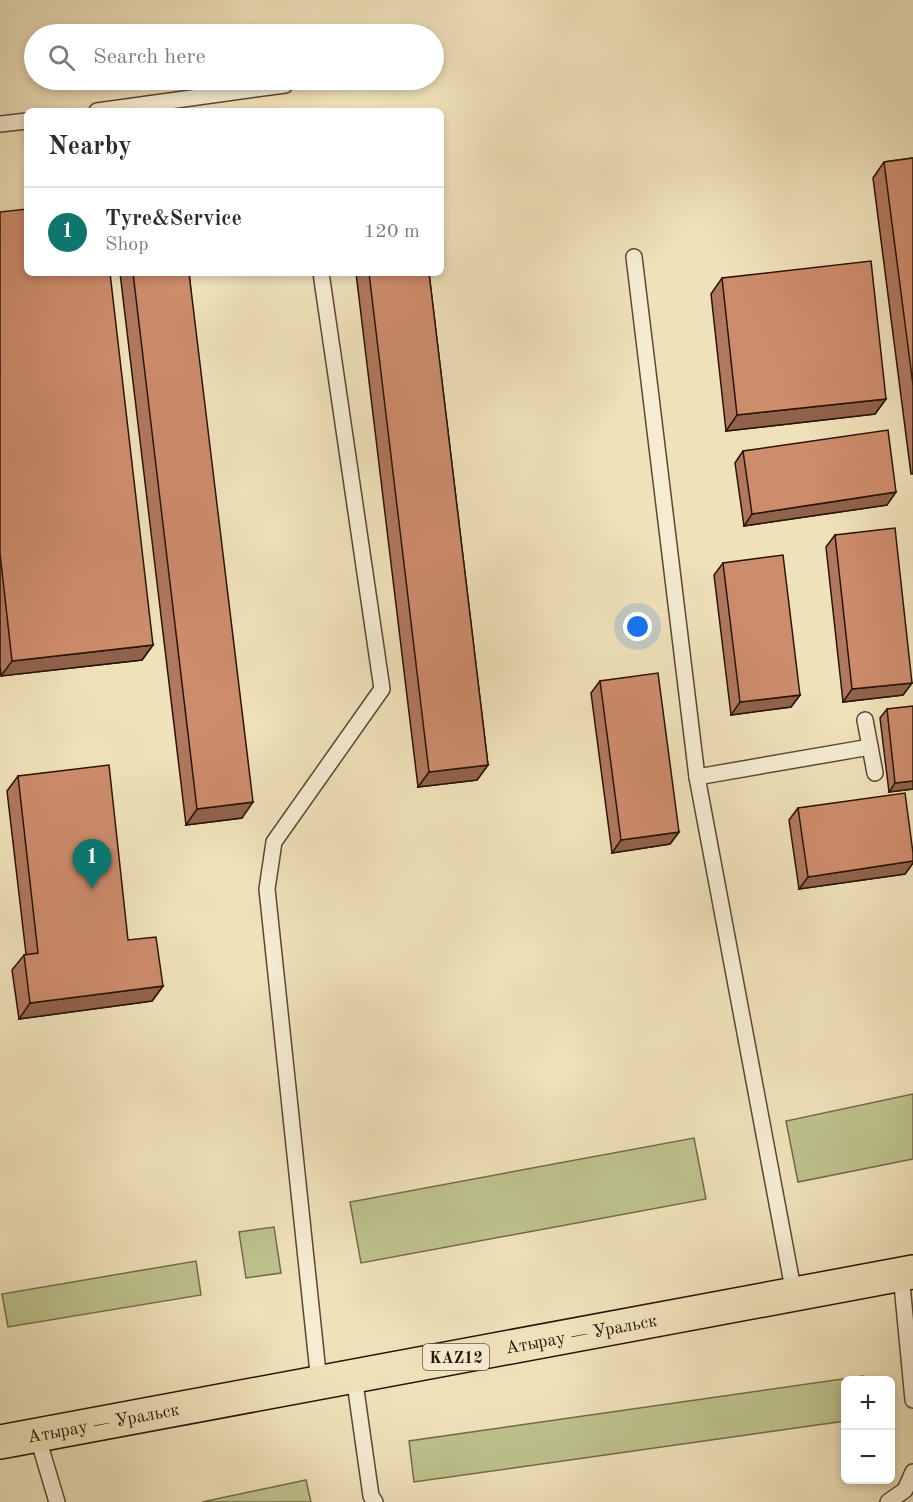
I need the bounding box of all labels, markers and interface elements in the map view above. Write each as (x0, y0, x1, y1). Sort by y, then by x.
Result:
search box (24, 24, 444, 90)
icon: search (45, 41, 78, 74)
text: Search here (93, 46, 206, 68)
text: Nearby (48, 134, 132, 160)
text: Tyre&Service (105, 208, 242, 230)
text: 1 (62, 222, 73, 242)
text: 120 m (364, 222, 420, 242)
text: Shop (105, 235, 149, 255)
your location (623, 612, 652, 641)
pin: 1 (72, 840, 112, 889)
street label: Атырау — Уральск (504, 1312, 659, 1358)
road number: KAZ12 (423, 1344, 489, 1370)
map controls (841, 1376, 895, 1484)
button: + (841, 1376, 895, 1430)
street label: Атырау — Уральск (26, 1401, 181, 1447)
button: − (841, 1430, 895, 1484)

